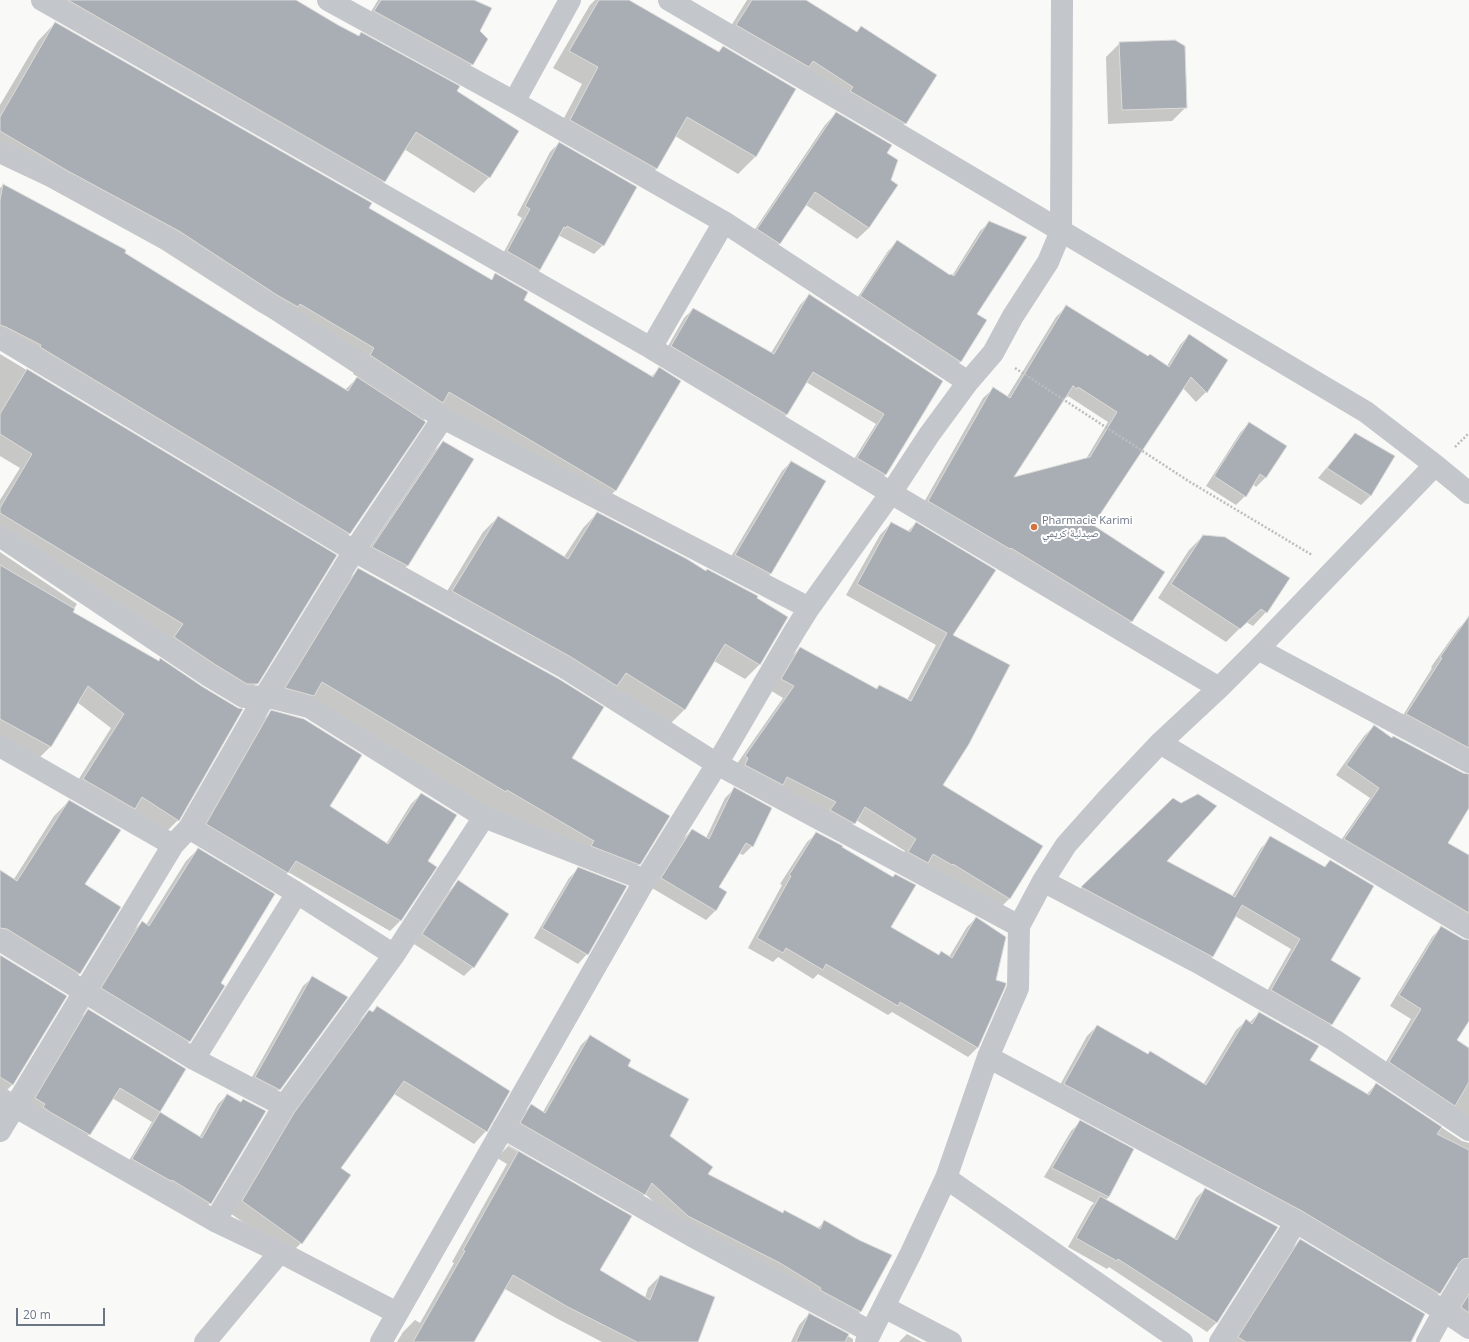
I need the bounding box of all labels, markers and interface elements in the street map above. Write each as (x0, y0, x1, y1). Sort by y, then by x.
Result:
place label: Pharmacie Karimi صيدلية كريمي (1042, 514, 1132, 540)
marker: Pharmacie Karimi صيدلية كريمي (1029, 522, 1039, 532)
scale bar (18, 1300, 107, 1326)
text: 20 m (23, 1306, 51, 1323)

